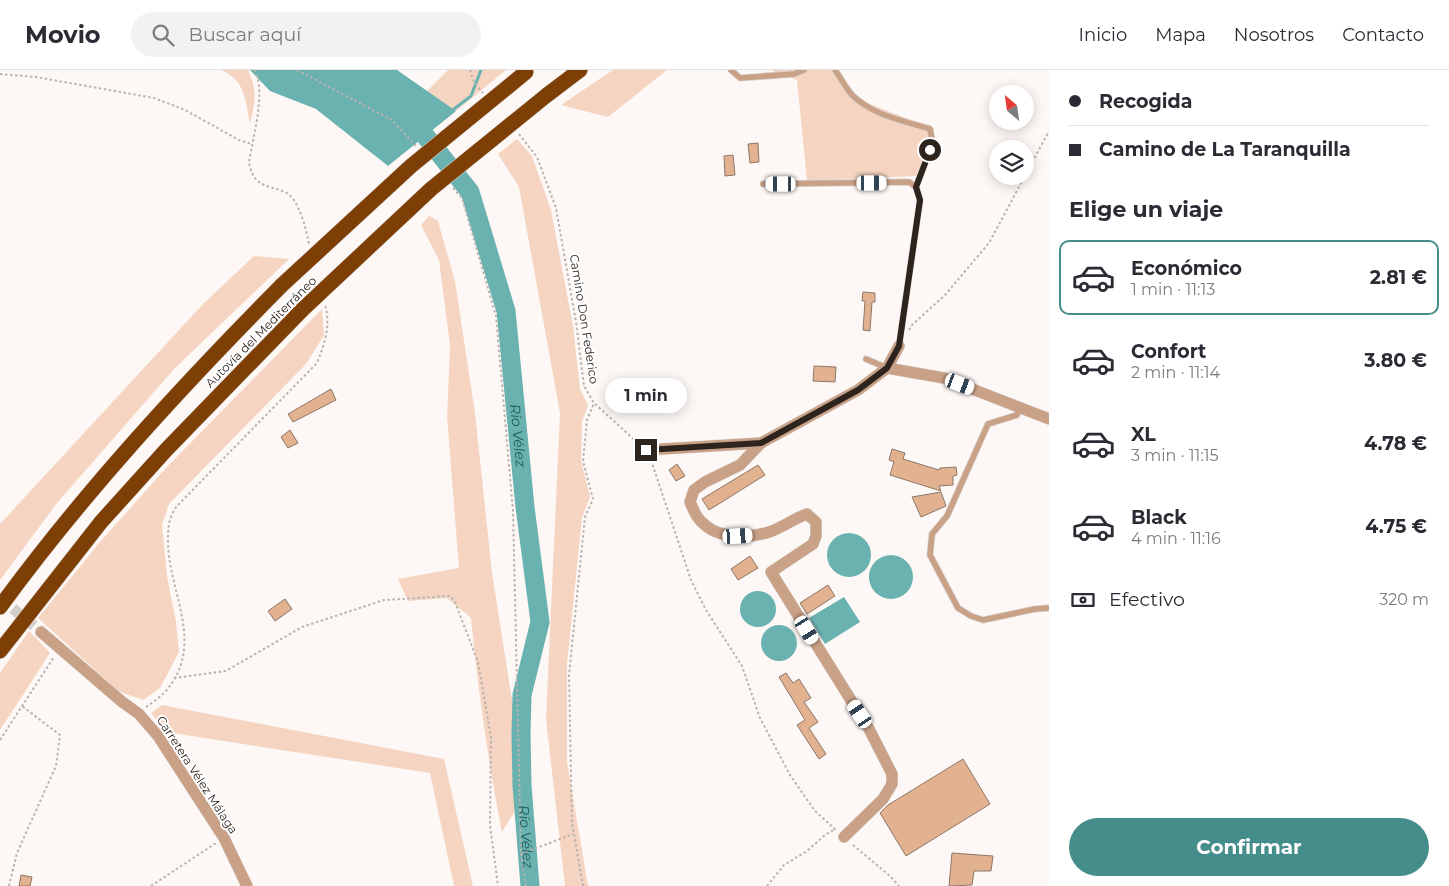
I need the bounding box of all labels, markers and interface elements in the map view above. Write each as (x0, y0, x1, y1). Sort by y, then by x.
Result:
search box (131, 12, 481, 57)
text: Movio (25, 20, 101, 49)
icon: search (149, 21, 177, 49)
text: Buscar aquí (189, 23, 301, 46)
text: Inicio (1079, 24, 1127, 46)
text: Mapa (1155, 24, 1206, 46)
text: Nosotros (1234, 24, 1314, 46)
text: Contacto (1342, 24, 1424, 46)
north arrow (989, 85, 1034, 130)
map controls (989, 85, 1034, 185)
text: Recogida (1099, 90, 1192, 113)
text: Camino de La Taranquilla (1099, 138, 1351, 161)
route start (919, 139, 941, 161)
button: layers (989, 140, 1034, 185)
car (857, 176, 887, 191)
car (766, 177, 796, 192)
text: Elige un viaje (1069, 196, 1223, 223)
street label: Camino Don Federico (567, 253, 602, 385)
icon: car (1071, 255, 1116, 300)
text: Económico (1131, 257, 1242, 280)
text: 2.81 € (1370, 266, 1427, 289)
street label: Autovía del Mediterráneo (202, 273, 319, 390)
text: 1 min · 11:13 (1131, 280, 1215, 299)
icon: car (1071, 338, 1116, 383)
text: Confort (1131, 340, 1206, 363)
text: 3.80 € (1364, 349, 1427, 372)
text: 2 min · 11:14 (1131, 363, 1220, 382)
car (943, 372, 976, 396)
callout: 1 min (605, 378, 687, 412)
text: 1 min (624, 386, 668, 405)
water label: Río Vélez (506, 403, 530, 469)
icon: car (1071, 421, 1116, 466)
text: XL (1131, 423, 1156, 446)
text: 4.78 € (1364, 432, 1427, 455)
route end (635, 439, 657, 461)
text: 3 min · 11:15 (1131, 446, 1219, 465)
icon: car (1071, 504, 1116, 549)
text: Black (1131, 506, 1187, 529)
text: 4.75 € (1365, 515, 1427, 538)
car (722, 528, 753, 544)
text: 4 min · 11:16 (1131, 529, 1221, 548)
icon: cash (1069, 586, 1097, 614)
text: Efectivo (1109, 588, 1185, 611)
text: 320 m (1379, 590, 1429, 609)
car (792, 613, 821, 647)
car (845, 697, 874, 731)
street label: Carretera Vélez Málaga (154, 713, 241, 836)
water label: Río Vélez (515, 805, 538, 870)
button: Confirmar (1069, 818, 1429, 876)

